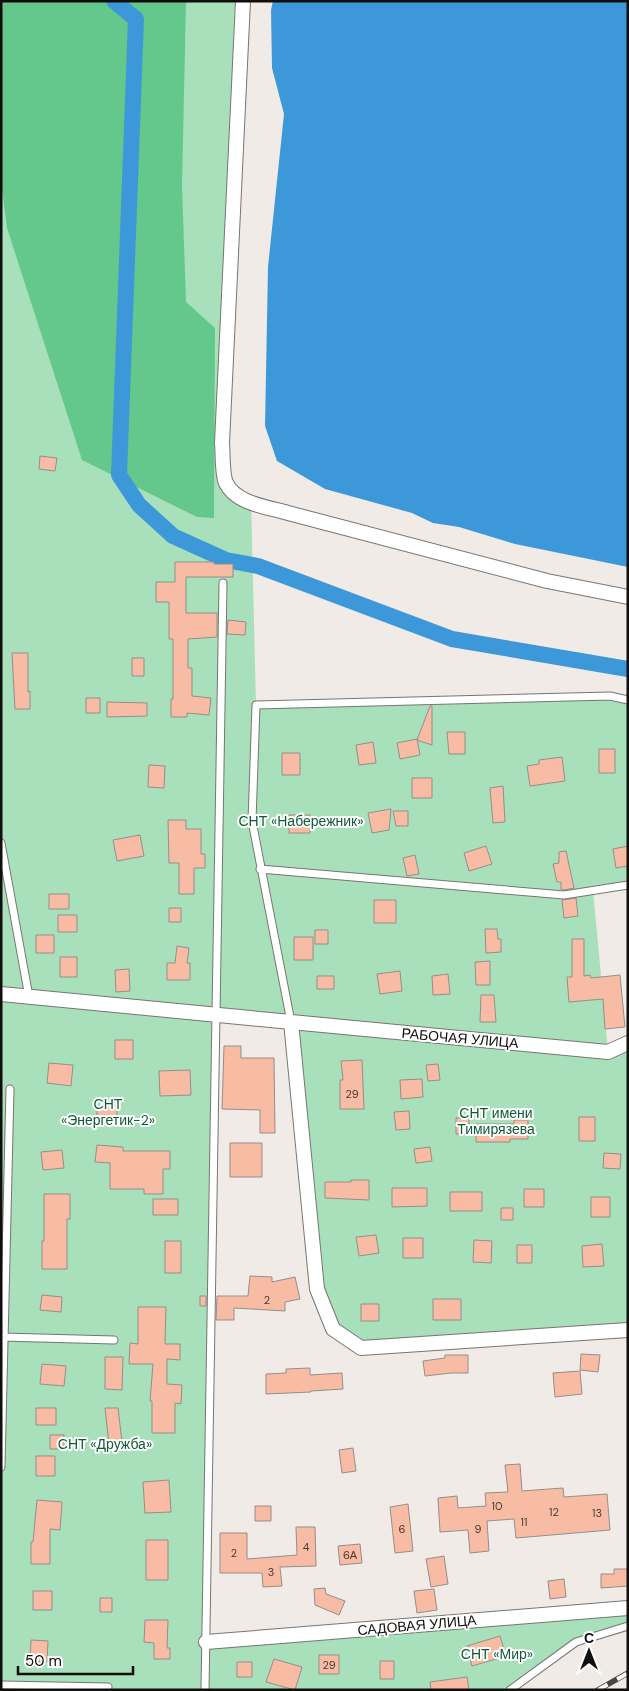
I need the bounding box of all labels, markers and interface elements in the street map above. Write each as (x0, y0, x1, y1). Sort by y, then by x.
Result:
park label: СНТ «Набережник» (238, 812, 364, 830)
street label: РАБОЧАЯ УЛИЦА (401, 1024, 520, 1052)
house number: 29 (345, 1087, 359, 1101)
park label: СНТ «Энергетик-2» (61, 1095, 155, 1129)
park label: СНТ имени Тимирязева (457, 1104, 535, 1138)
house number: 2 (264, 1293, 270, 1307)
park label: СНТ «Дружба» (58, 1435, 152, 1453)
house number: 10 (492, 1499, 502, 1513)
house number: 12 (549, 1505, 559, 1519)
house number: 13 (592, 1506, 602, 1520)
house number: 11 (521, 1515, 527, 1529)
house number: 6 (399, 1522, 406, 1536)
house number: 9 (475, 1522, 482, 1536)
house number: 4 (303, 1540, 310, 1554)
house number: 2 (231, 1546, 237, 1560)
house number: 6А (343, 1548, 358, 1562)
house number: 3 (268, 1565, 274, 1579)
street label: САДОВАЯ УЛИЦА (357, 1611, 478, 1639)
north arrow (564, 1626, 614, 1676)
text: С (584, 1629, 594, 1647)
scale bar (18, 1644, 132, 1676)
park label: СНТ «Мир» (461, 1645, 533, 1663)
text: 50 m (25, 1651, 62, 1671)
house number: 29 (322, 1658, 336, 1672)

